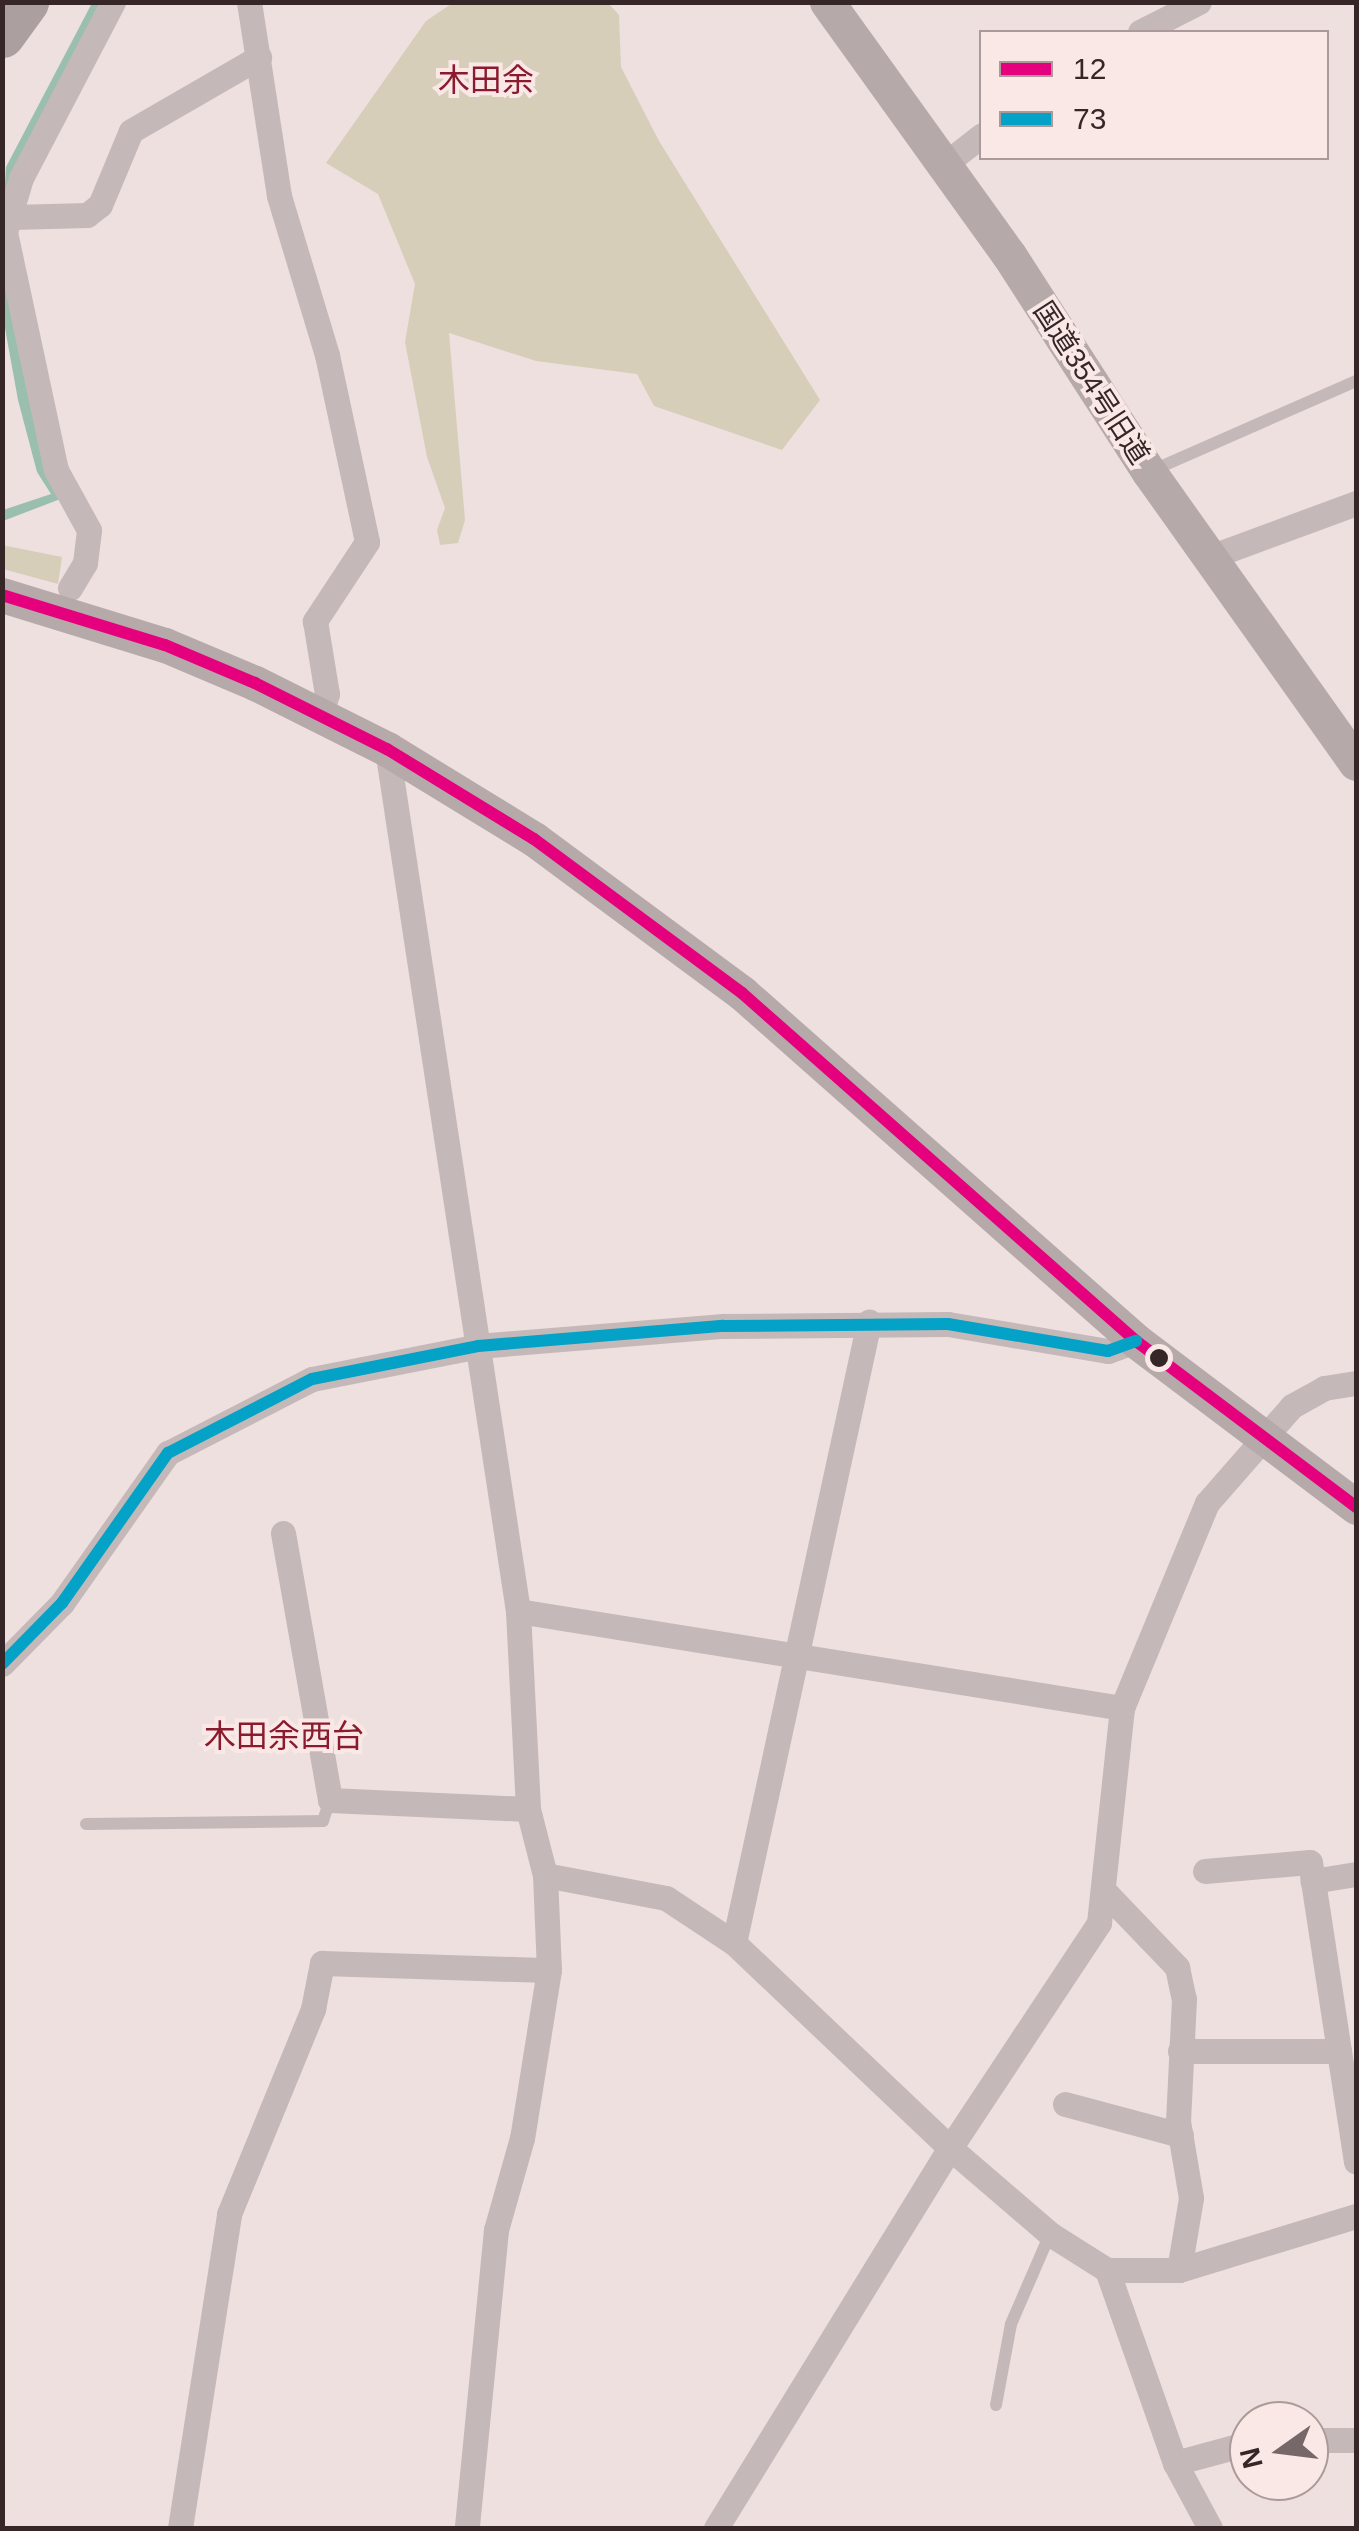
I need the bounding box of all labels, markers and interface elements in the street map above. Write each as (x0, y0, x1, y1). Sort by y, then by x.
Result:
legend (979, 30, 1329, 160)
text: 12 (1073, 52, 1106, 85)
district label: 木田余 (438, 61, 534, 99)
text: 73 (1073, 102, 1106, 135)
street label: 国道354号旧道 (1026, 296, 1156, 470)
unlabelled marker (1149, 1348, 1169, 1368)
district label: 木田余西台 (204, 1717, 364, 1755)
north arrow (1229, 2401, 1329, 2501)
text: N (1234, 2444, 1269, 2471)

